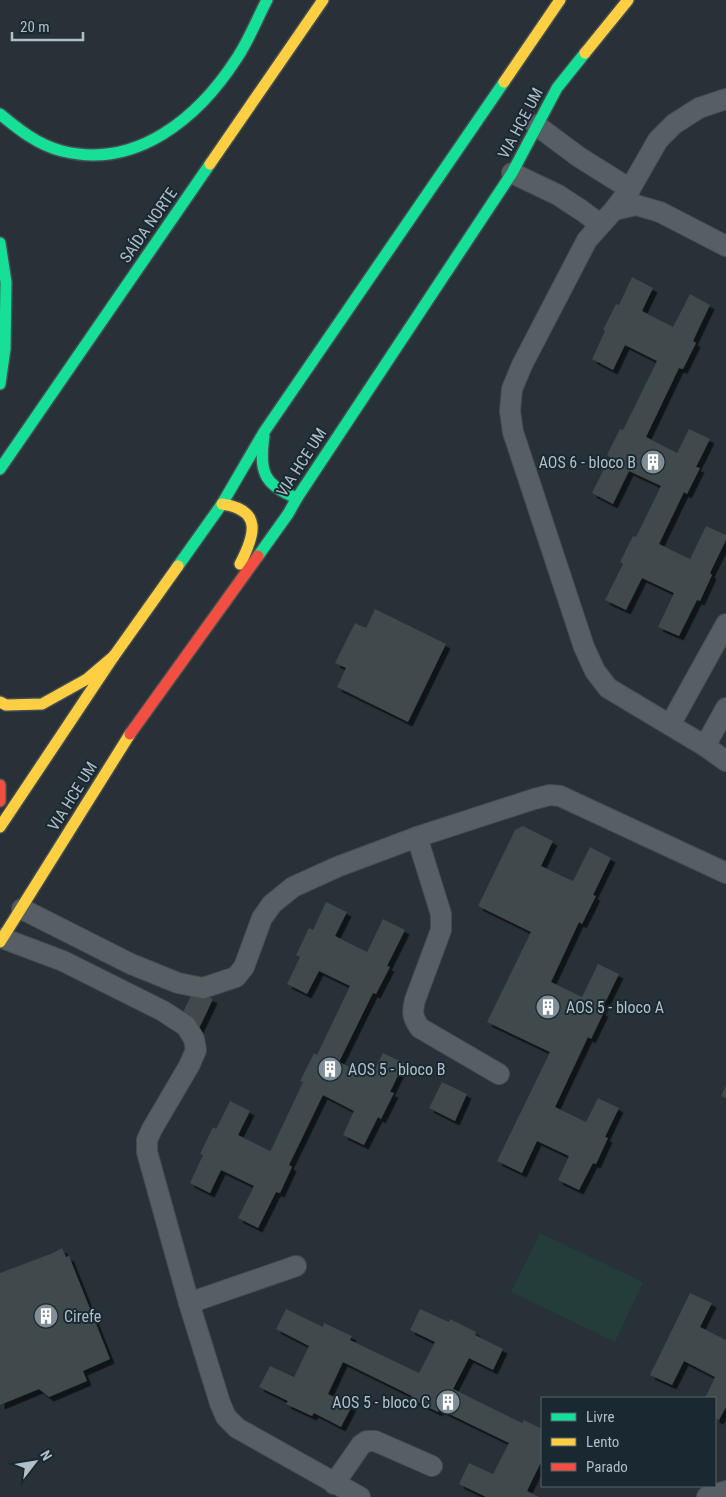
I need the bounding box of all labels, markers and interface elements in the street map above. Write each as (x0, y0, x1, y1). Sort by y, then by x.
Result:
scale bar (12, 10, 84, 42)
text: 20 m (20, 18, 50, 36)
street label: VIA HCE UM (494, 84, 547, 162)
street label: SAÍDA NORTE (116, 184, 181, 266)
street label: VIA HCE UM (272, 425, 331, 500)
building icon: AOS 6 - bloco B (640, 449, 666, 475)
place label: AOS 6 - bloco B (539, 453, 636, 472)
street label: VIA HCE UM (44, 758, 101, 834)
building icon: AOS 5 - bloco A (535, 994, 561, 1020)
place label: AOS 5 - bloco A (566, 998, 664, 1017)
building icon: AOS 5 - bloco B (317, 1056, 343, 1082)
place label: AOS 5 - bloco B (348, 1060, 445, 1079)
building icon: Cirefe (33, 1303, 59, 1329)
place label: Cirefe (64, 1307, 101, 1326)
building icon: AOS 5 - bloco C (435, 1389, 461, 1415)
place label: AOS 5 - bloco C (332, 1393, 430, 1412)
legend (541, 1397, 716, 1487)
text: Livre (586, 1408, 614, 1426)
text: Lento (586, 1433, 619, 1451)
north arrow (10, 1437, 60, 1487)
text: N (37, 1448, 55, 1463)
text: Parado (586, 1458, 628, 1476)

